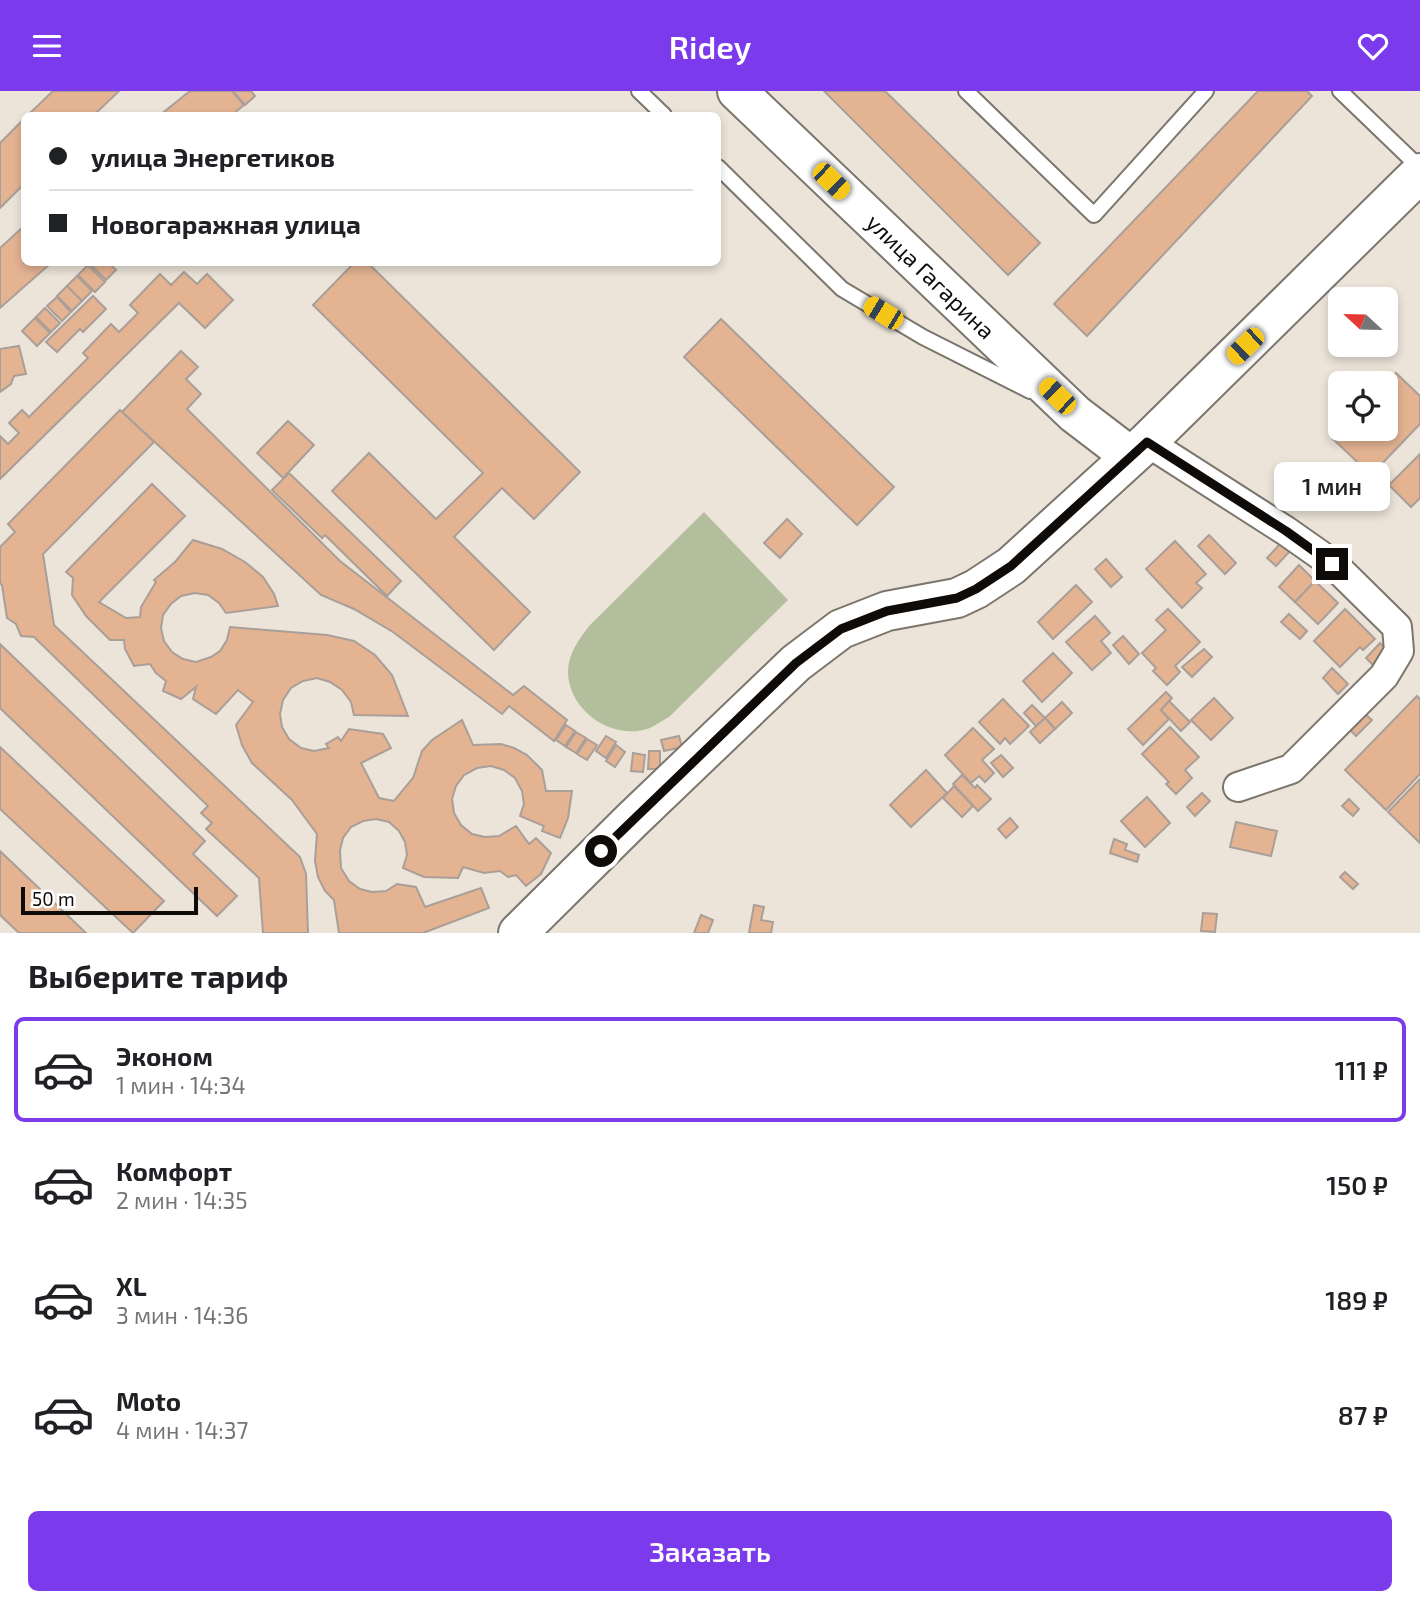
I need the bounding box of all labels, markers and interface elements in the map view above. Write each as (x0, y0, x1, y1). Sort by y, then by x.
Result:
icon: menu (28, 27, 66, 65)
text: Ridey (669, 27, 751, 65)
icon: heart (1354, 27, 1392, 65)
text: улица Энергетиков (91, 141, 335, 172)
car (809, 159, 854, 203)
text: Новогаражная улица (91, 208, 361, 239)
street label: улица Гагарина (860, 208, 1001, 345)
north arrow (1328, 287, 1398, 357)
map controls (1328, 287, 1398, 441)
car (860, 293, 907, 333)
car (1223, 324, 1268, 368)
button: locate (1328, 371, 1398, 441)
car (1035, 374, 1080, 418)
callout: 1 мин (1274, 463, 1390, 511)
text: 1 мин (1302, 472, 1362, 500)
route end (1316, 548, 1348, 580)
route start (585, 835, 617, 867)
scale bar (21, 884, 198, 916)
text: 50 m (32, 887, 75, 910)
text: Выберите тариф (28, 956, 288, 994)
icon: car (32, 1038, 95, 1101)
text: Эконом (116, 1040, 213, 1071)
text: 111 ₽ (1335, 1054, 1388, 1085)
text: 1 мин · 14:34 (116, 1071, 246, 1099)
icon: car (32, 1153, 95, 1216)
text: Комфорт (116, 1155, 232, 1186)
text: 150 ₽ (1326, 1169, 1388, 1200)
text: 2 мин · 14:35 (116, 1186, 248, 1214)
icon: car (32, 1268, 95, 1331)
text: XL (116, 1270, 147, 1301)
text: 189 ₽ (1325, 1284, 1388, 1315)
text: 3 мин · 14:36 (116, 1301, 248, 1329)
icon: car (32, 1383, 95, 1446)
text: Moto (116, 1385, 181, 1416)
text: 87 ₽ (1338, 1399, 1388, 1430)
text: 4 мин · 14:37 (116, 1416, 248, 1444)
button: Заказать (28, 1511, 1392, 1591)

